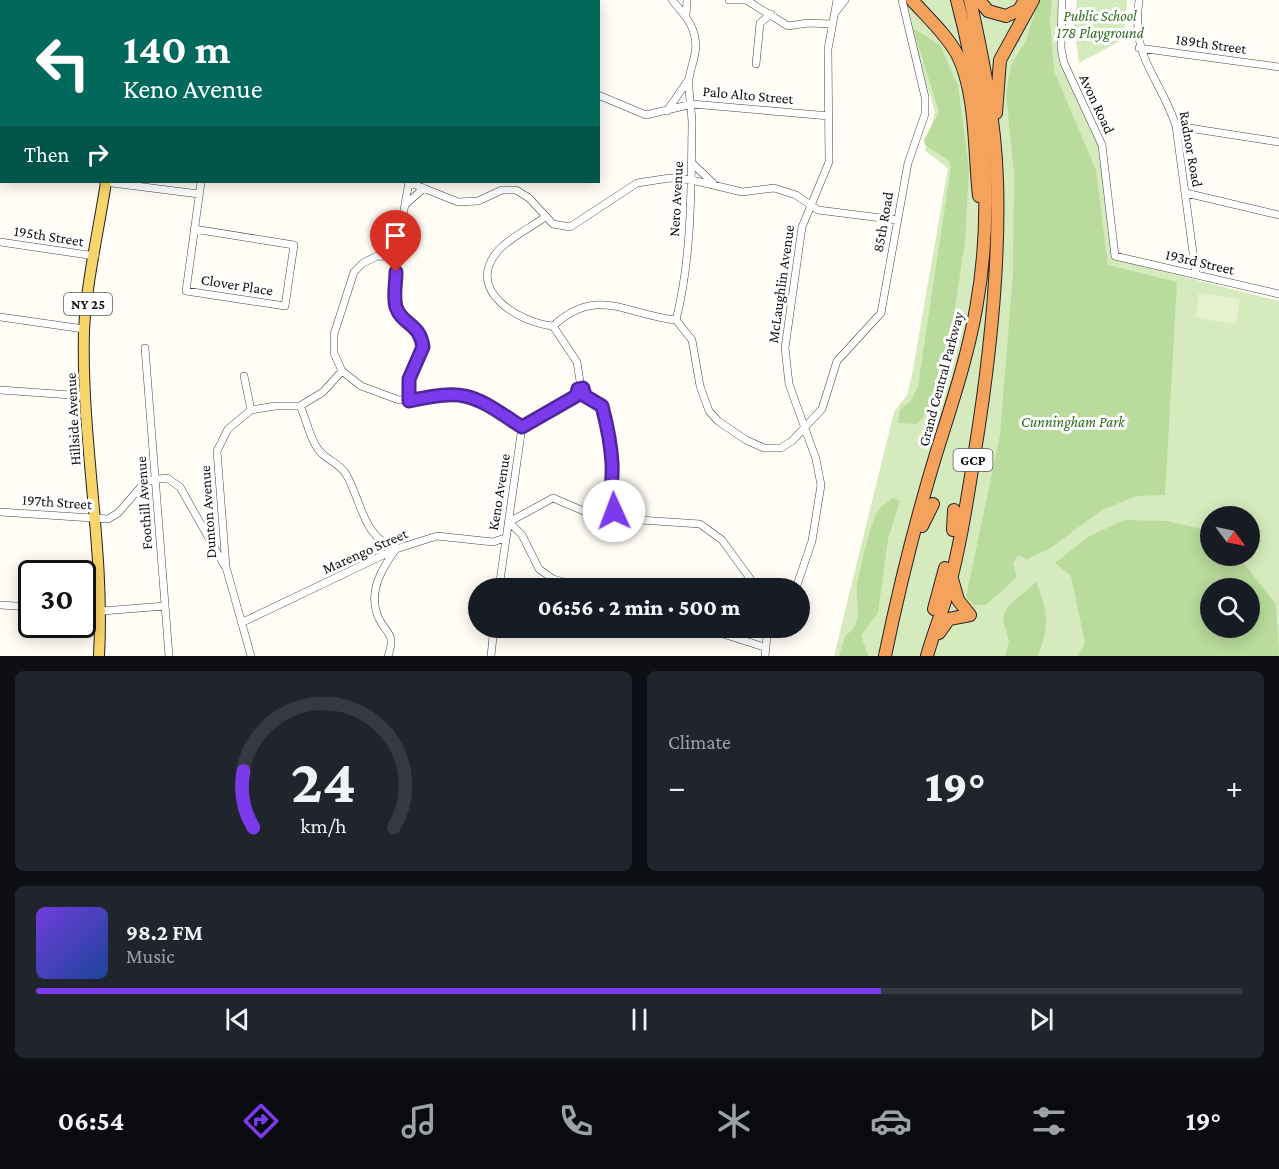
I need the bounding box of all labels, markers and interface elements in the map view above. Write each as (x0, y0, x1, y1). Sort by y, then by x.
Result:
park label: Public School 178 Playground (1056, 8, 1145, 42)
icon: left (24, 24, 102, 102)
text: 140 m (123, 25, 231, 72)
street label: 189th Street (1174, 31, 1249, 57)
street label: Avon Road (1076, 72, 1118, 136)
text: Keno Avenue (123, 74, 263, 104)
street label: Palo Alto Street (702, 83, 795, 107)
street label: Radnor Road (1176, 110, 1206, 188)
icon: right (81, 138, 114, 171)
text: Then (24, 142, 69, 167)
street label: Nero Avenue (666, 160, 686, 237)
street label: 85th Road (870, 190, 896, 253)
pin (370, 210, 421, 272)
icon: arrive (379, 219, 412, 252)
street label: 195th Street (13, 223, 86, 250)
street label: McLaughlin Avenue (765, 223, 798, 344)
street label: 193rd Street (1164, 246, 1237, 278)
street label: Clover Place (200, 271, 275, 299)
road number: NY 25 (64, 293, 112, 315)
street label: Grand Central Parkway (915, 310, 968, 448)
street label: Hillside Avenue (63, 372, 83, 466)
park label: Cunningham Park (1021, 414, 1126, 431)
road number: GCP (954, 449, 992, 471)
street label: Keno Avenue (485, 452, 513, 532)
street label: Foothill Avenue (133, 455, 155, 550)
street label: Dunton Avenue (197, 464, 219, 559)
position arrow (582, 479, 646, 543)
street label: 197th Street (21, 492, 94, 512)
north arrow (1200, 506, 1260, 566)
map controls (1200, 506, 1260, 638)
street label: Marengo Street (320, 525, 411, 578)
speed limit sign: 30 (18, 560, 96, 638)
button: search (1200, 578, 1260, 638)
text: 06:56 · 2 min · 500 m (538, 595, 740, 620)
text: Climate (668, 731, 731, 753)
text: 24 (291, 746, 356, 815)
text: 19° (925, 761, 986, 811)
text: − (668, 768, 685, 805)
text: + (1226, 768, 1243, 805)
text: km/h (300, 814, 347, 838)
text: 98.2 FM (126, 920, 203, 945)
text: Music (126, 945, 175, 967)
icon: previous (221, 1003, 254, 1036)
icon: pause (623, 1003, 656, 1036)
icon: next (1025, 1003, 1058, 1036)
icon: directions (240, 1100, 282, 1142)
icon: music (398, 1100, 440, 1142)
icon: phone (555, 1100, 597, 1142)
icon: climate (713, 1100, 755, 1142)
icon: car (870, 1100, 912, 1142)
icon: filters (1028, 1100, 1070, 1142)
text: 06:54 (58, 1106, 124, 1136)
text: 19° (1186, 1106, 1221, 1136)

